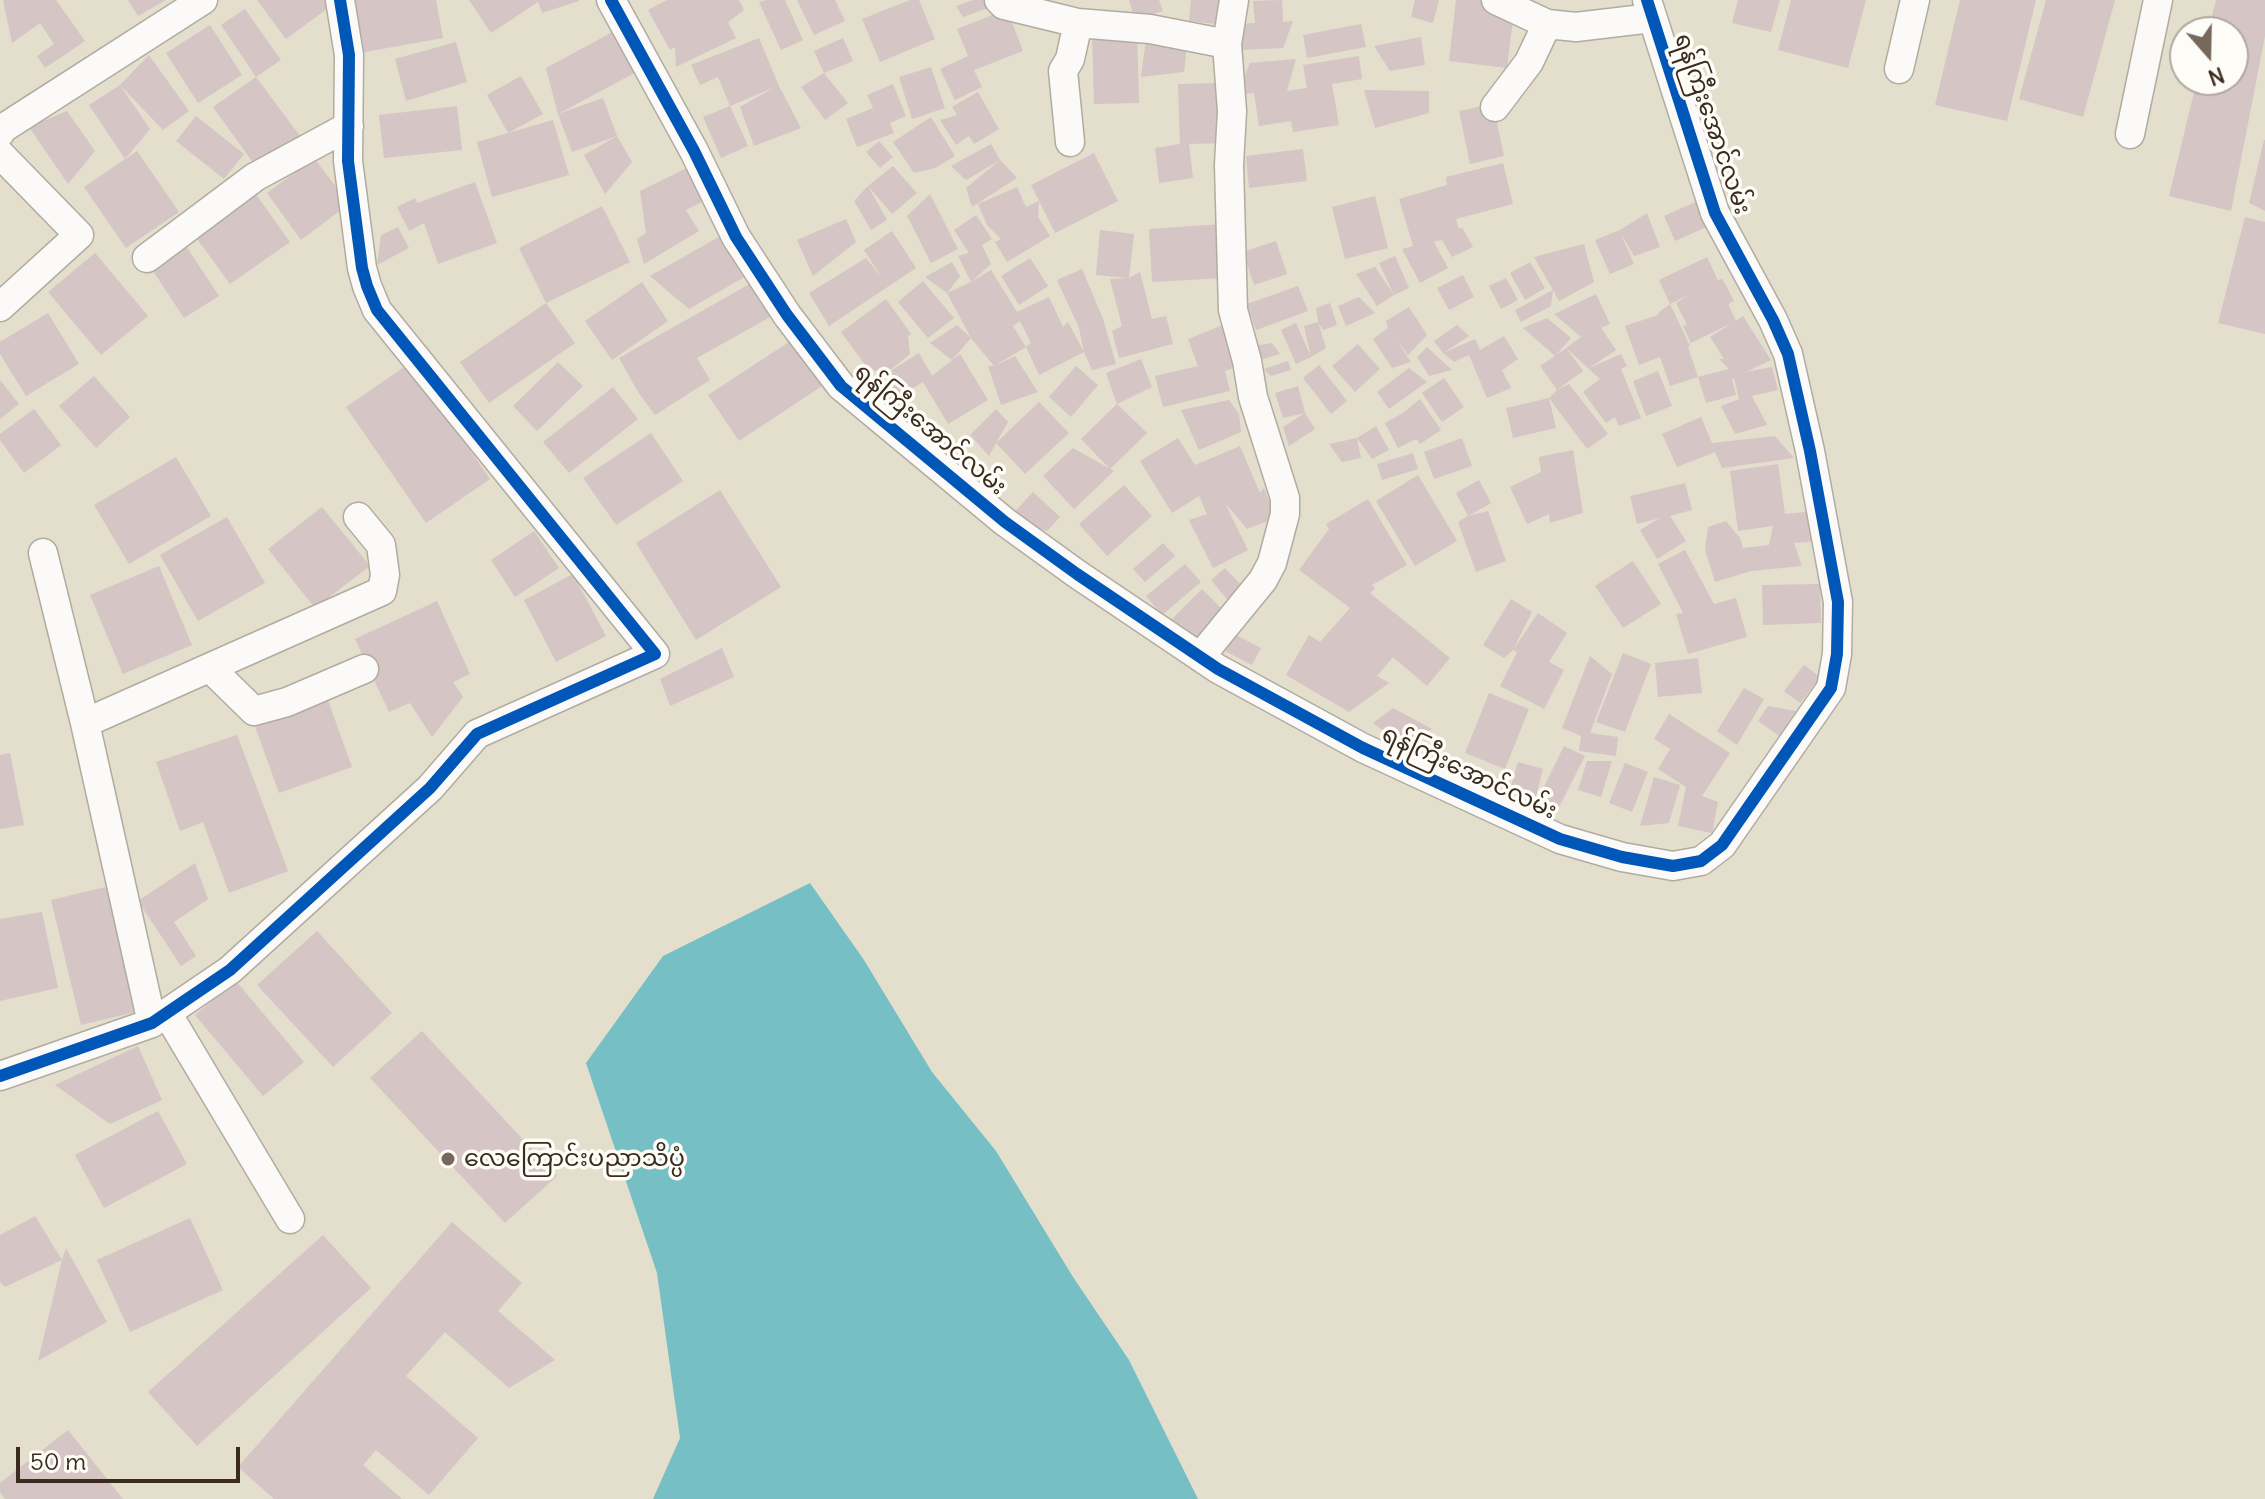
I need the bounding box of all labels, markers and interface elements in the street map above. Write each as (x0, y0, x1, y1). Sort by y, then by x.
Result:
north arrow (2169, 16, 2249, 96)
street label: ရန်ကြီးအောင်လမ်း (1668, 30, 1756, 218)
text: N (2205, 61, 2228, 92)
street label: ရန်ကြီးအောင်လမ်း (848, 358, 1012, 502)
street label: ရန်ကြီးအောင်လမ်း (1377, 720, 1561, 826)
place label: လေကြောင်းပညာသိပ္ပံ (464, 1145, 685, 1173)
marker: လေကြောင်းပညာသိပ္ပံ (439, 1150, 457, 1168)
scale bar (20, 1431, 244, 1481)
text: 50 m (30, 1446, 86, 1476)

